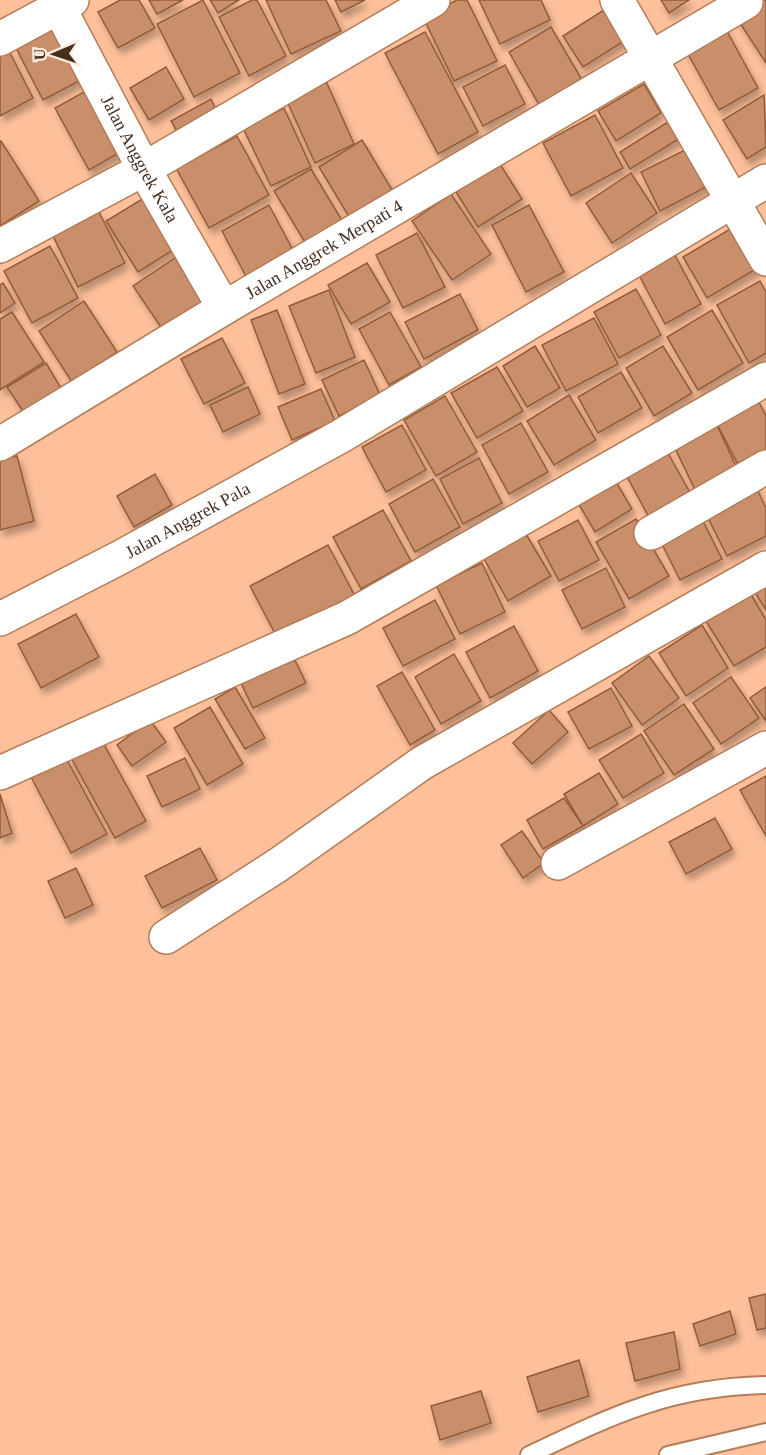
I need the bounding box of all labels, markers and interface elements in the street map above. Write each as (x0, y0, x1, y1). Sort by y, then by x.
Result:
north arrow (24, 24, 84, 84)
text: U (31, 48, 48, 61)
street label: Jalan Anggrek Kala (97, 92, 183, 226)
street label: Jalan Anggrek Merpati 4 (242, 196, 406, 303)
street label: Jalan Anggrek Pala (122, 478, 253, 563)

